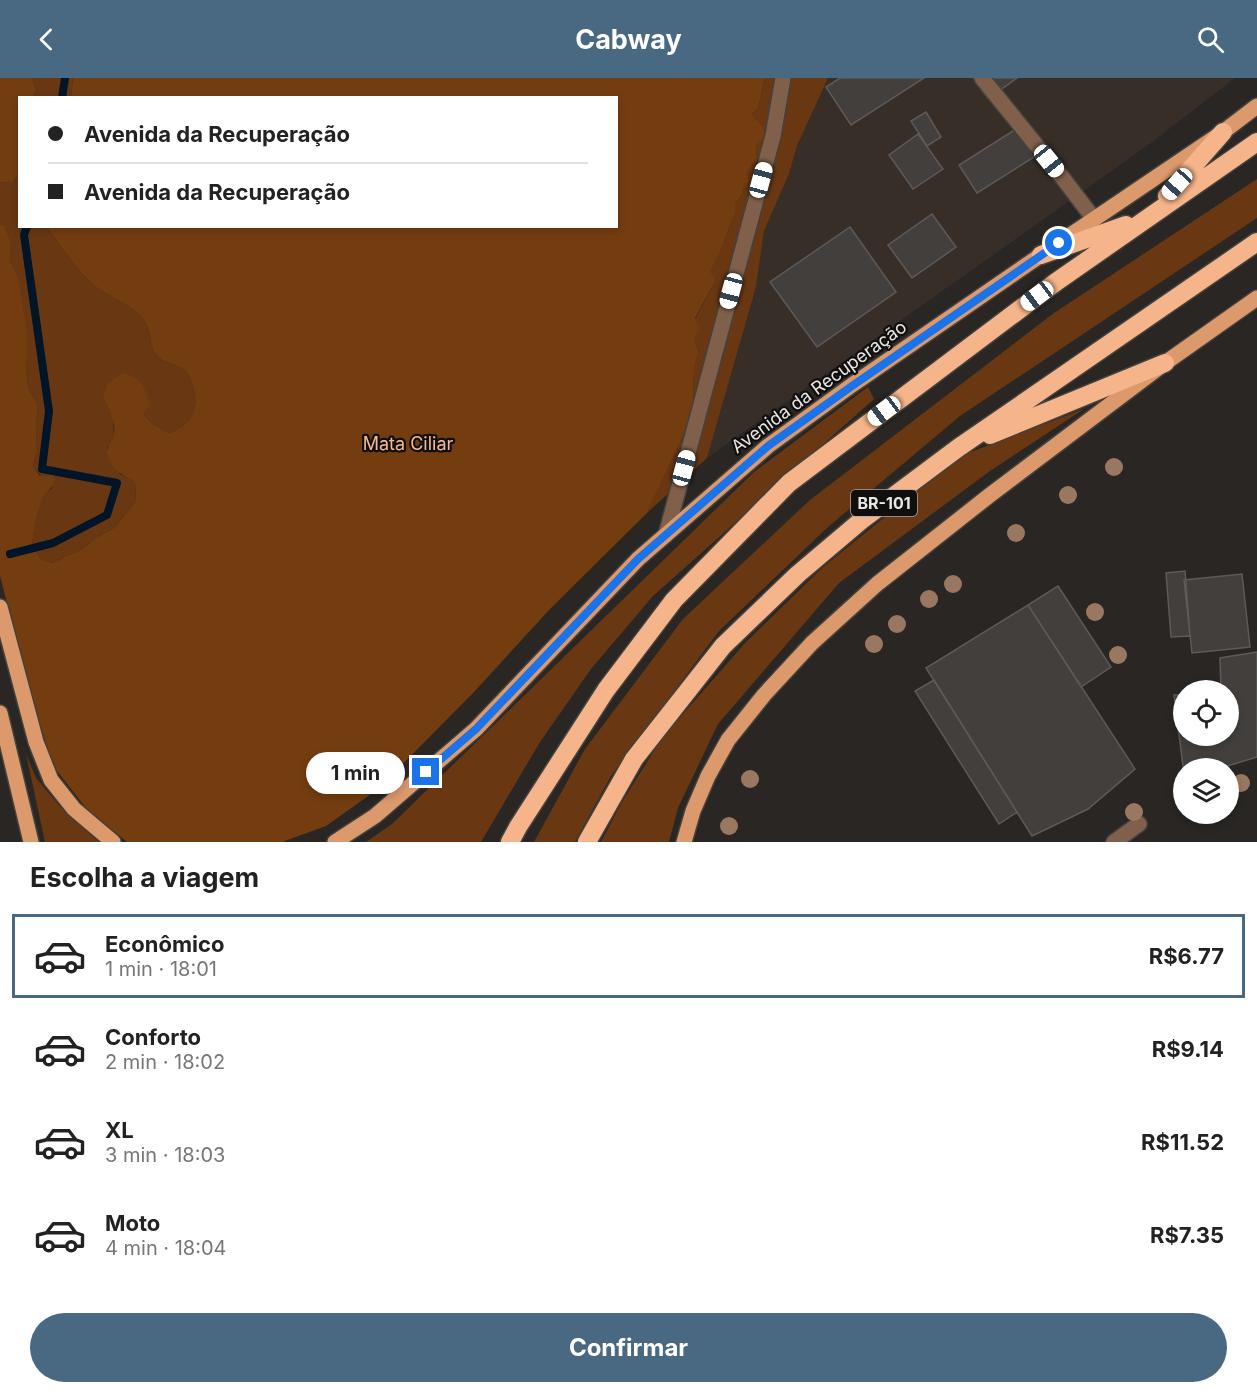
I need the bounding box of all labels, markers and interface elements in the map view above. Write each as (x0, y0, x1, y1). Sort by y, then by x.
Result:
icon: back (30, 23, 63, 56)
text: Cabway (575, 23, 682, 56)
icon: search (1194, 23, 1227, 56)
text: Avenida da Recuperação (84, 121, 350, 147)
car (1031, 141, 1067, 181)
car (748, 160, 774, 200)
car (1158, 165, 1196, 203)
text: Avenida da Recuperação (84, 179, 350, 205)
route start (1045, 229, 1072, 256)
car (718, 271, 744, 311)
car (1017, 278, 1057, 314)
street label: Avenida da Recuperação (727, 316, 910, 457)
car (864, 393, 904, 429)
park label: Mata Ciliar (363, 433, 454, 454)
car (671, 448, 697, 488)
road number: BR-101 (851, 490, 917, 516)
map controls (1173, 680, 1239, 824)
button: locate (1173, 680, 1239, 746)
callout: 1 min (306, 751, 405, 793)
route end (412, 758, 439, 785)
button: layers (1173, 758, 1239, 824)
text: 1 min (331, 761, 380, 785)
text: Escolha a viagem (30, 861, 259, 894)
icon: car (33, 929, 87, 983)
text: Econômico (105, 931, 224, 957)
text: R$6.77 (1149, 943, 1224, 969)
text: 1 min · 18:01 (105, 957, 217, 981)
icon: car (33, 1022, 87, 1076)
text: Conforto (105, 1024, 201, 1050)
text: R$9.14 (1152, 1036, 1224, 1062)
text: 2 min · 18:02 (105, 1050, 225, 1074)
icon: car (33, 1115, 87, 1169)
text: XL (105, 1117, 134, 1143)
text: R$11.52 (1141, 1129, 1224, 1155)
text: 3 min · 18:03 (105, 1143, 225, 1167)
icon: car (33, 1208, 87, 1262)
text: Moto (105, 1210, 160, 1236)
text: R$7.35 (1150, 1222, 1224, 1248)
text: 4 min · 18:04 (105, 1236, 227, 1260)
button: Confirmar (30, 1313, 1227, 1382)

